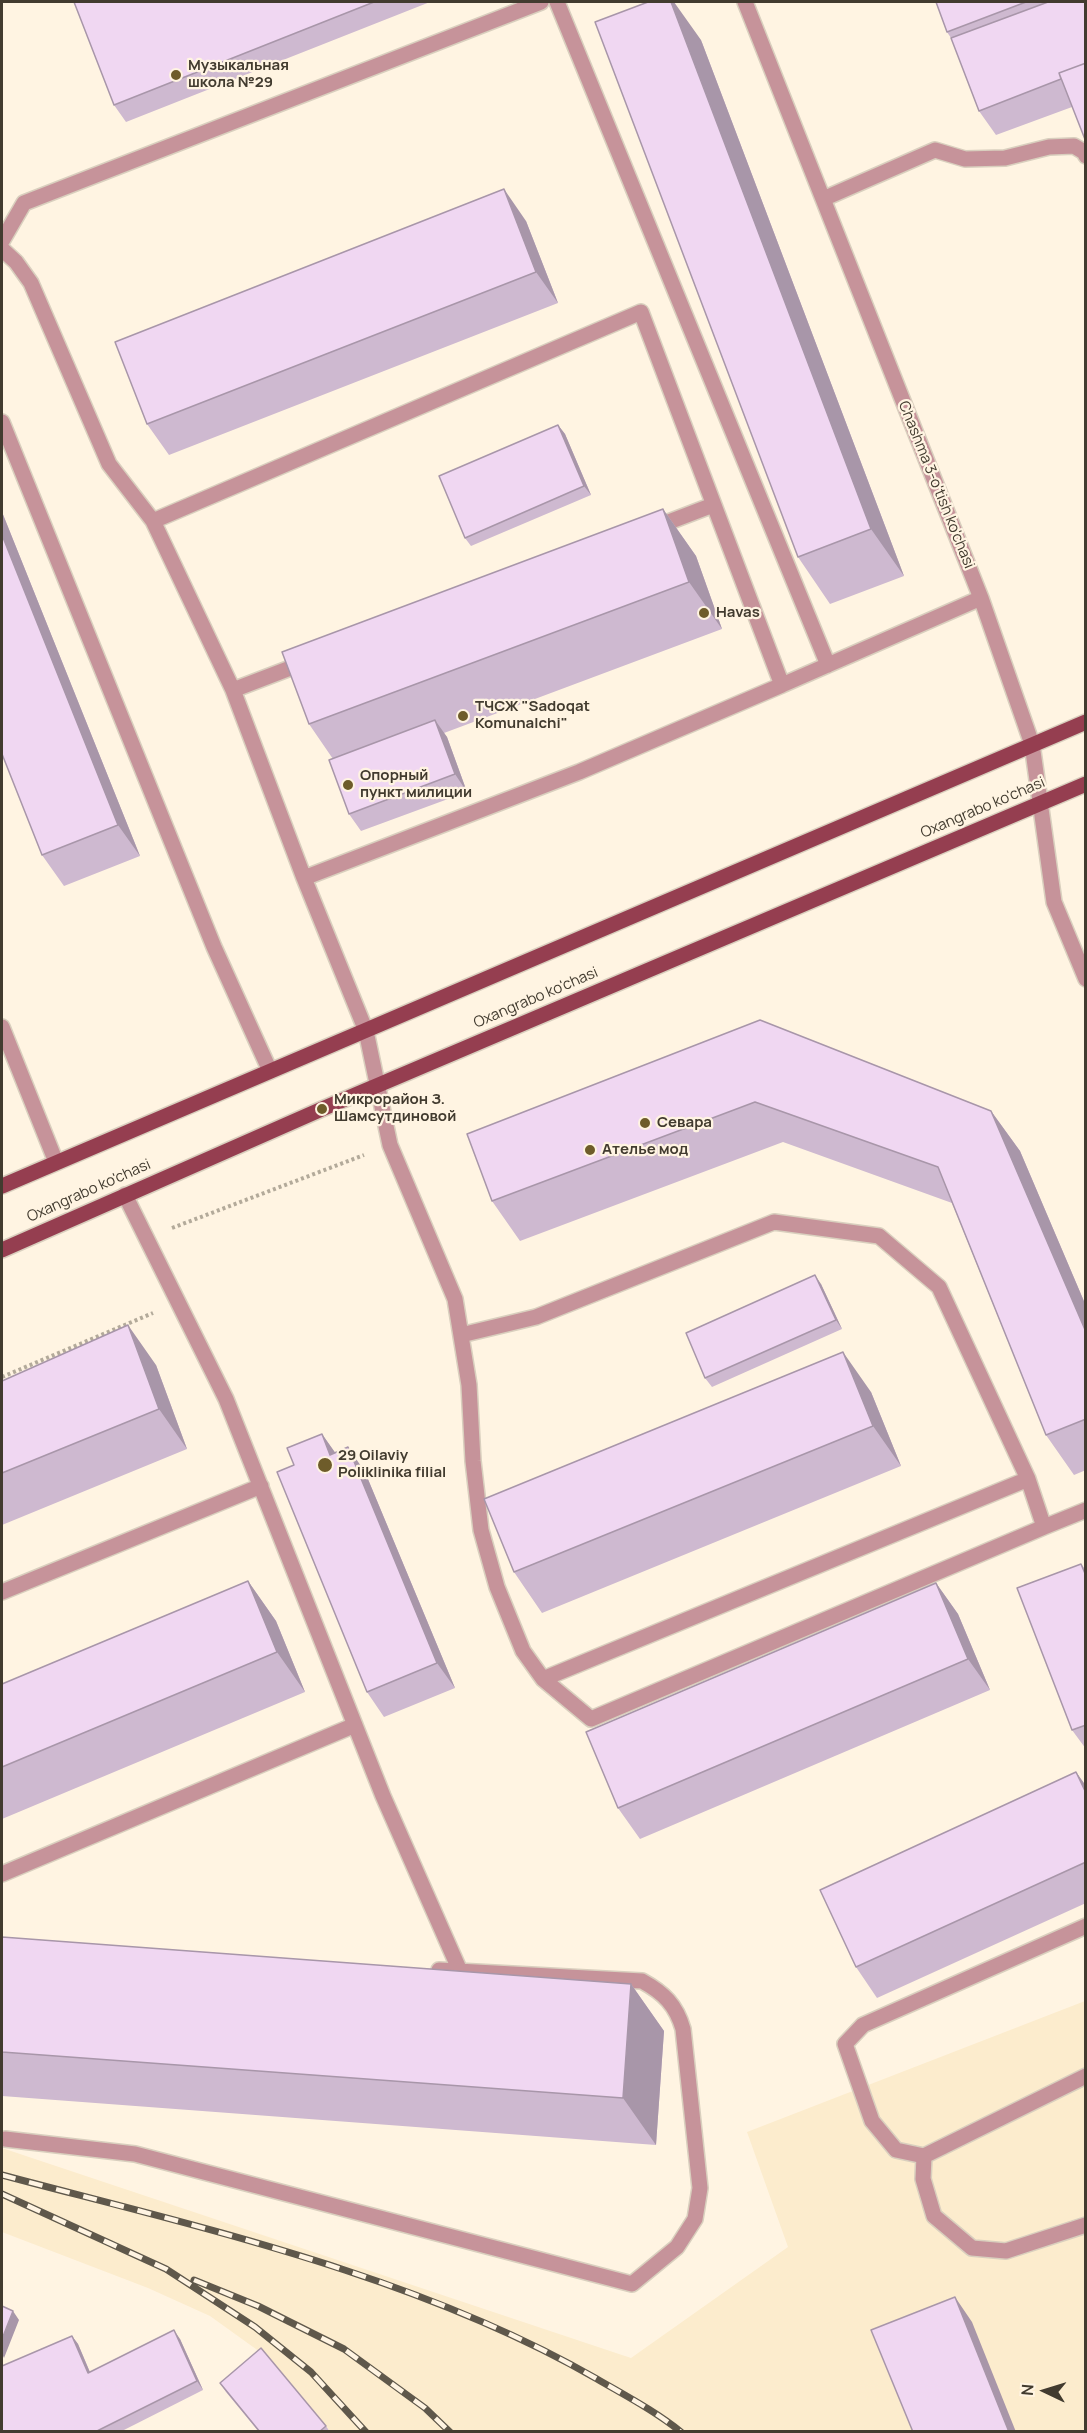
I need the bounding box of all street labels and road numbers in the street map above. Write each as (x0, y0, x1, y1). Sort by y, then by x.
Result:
street label: Chashma 3-o'tish ko'chasi (894, 399, 978, 571)
street label: Oxangrabo ko'chasi (918, 774, 1048, 842)
street label: Oxangrabo ko'chasi (471, 964, 601, 1032)
street label: Oxangrabo ko'chasi (24, 1156, 154, 1226)

